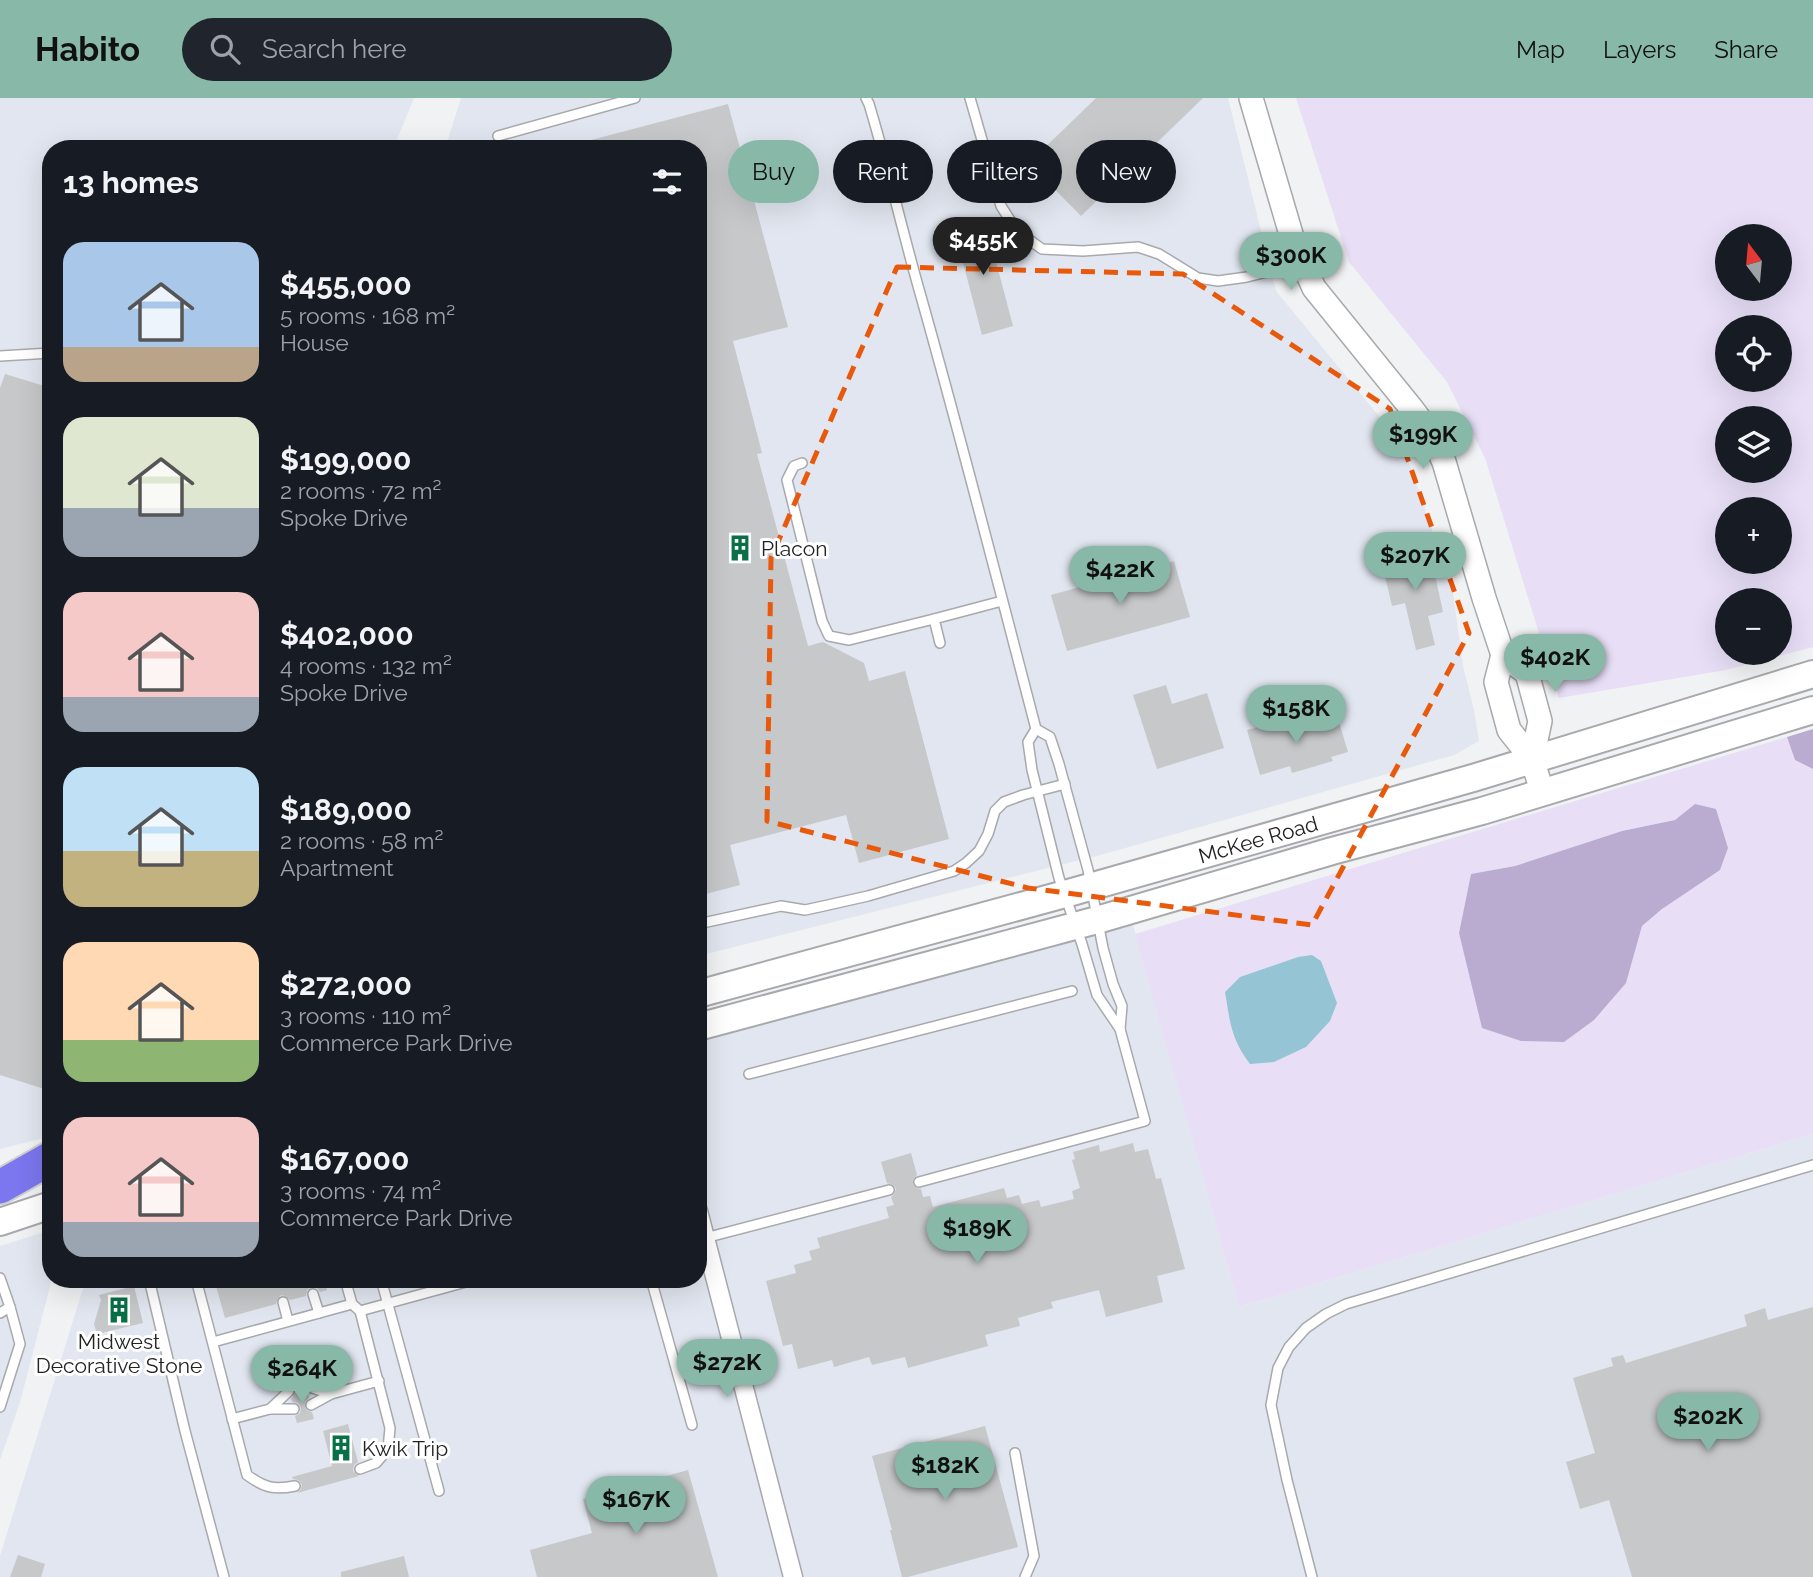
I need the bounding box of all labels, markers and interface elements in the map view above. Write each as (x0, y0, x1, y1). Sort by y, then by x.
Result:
search box (182, 18, 672, 81)
text: Habito (35, 30, 140, 69)
icon: search (206, 30, 244, 68)
text: Search here (262, 34, 406, 64)
text: Map (1516, 35, 1565, 64)
text: Layers (1603, 35, 1676, 64)
text: Share (1714, 35, 1778, 64)
chip: Buy (728, 140, 819, 203)
chip: Rent (833, 140, 933, 203)
chip: Filters (947, 140, 1062, 203)
chip: New (1076, 140, 1176, 203)
icon: filters (648, 163, 686, 201)
text: 13 homes (63, 165, 199, 200)
pin: $455K (934, 218, 1032, 277)
north arrow (1715, 224, 1792, 301)
map controls (1715, 224, 1792, 665)
text: $455K (949, 226, 1017, 253)
pin: $300K (1242, 232, 1340, 292)
text: $300K (1256, 241, 1326, 268)
text: $455,000 (280, 267, 412, 302)
icon: home (119, 270, 203, 354)
text: 5 rooms · 168 m² (280, 302, 455, 329)
button: locate (1715, 315, 1792, 392)
text: House (280, 329, 349, 356)
button: layers (1715, 406, 1792, 483)
pin: $199K (1374, 412, 1472, 471)
text: $199K (1389, 420, 1457, 447)
text: $199,000 (280, 442, 411, 477)
icon: home (119, 445, 203, 529)
text: 2 rooms · 72 m² (280, 477, 441, 504)
button: + (1715, 497, 1792, 574)
text: Spoke Drive (280, 504, 408, 531)
pin: $207K (1366, 532, 1464, 592)
building icon: Placon (725, 533, 755, 563)
place label: Placon (761, 536, 827, 561)
text: $207K (1380, 541, 1450, 568)
pin: $422K (1071, 546, 1169, 606)
text: $422K (1085, 555, 1155, 582)
button: − (1715, 588, 1792, 665)
text: $402,000 (280, 617, 414, 652)
icon: home (119, 620, 203, 704)
pin: $402K (1506, 634, 1604, 694)
text: $402K (1520, 643, 1590, 670)
text: 4 rooms · 132 m² (280, 652, 452, 679)
text: Spoke Drive (280, 679, 408, 706)
pin: $158K (1247, 686, 1345, 745)
text: $158K (1262, 694, 1330, 721)
text: $189,000 (280, 792, 412, 827)
icon: home (119, 795, 203, 879)
street label: McKee Road (1195, 810, 1321, 868)
text: 2 rooms · 58 m² (280, 827, 443, 854)
text: Apartment (280, 854, 394, 881)
text: $272,000 (280, 967, 412, 1002)
icon: home (119, 970, 203, 1054)
text: 3 rooms · 110 m² (280, 1002, 451, 1029)
text: Commerce Park Drive (280, 1029, 513, 1056)
text: $167,000 (280, 1142, 409, 1177)
icon: home (119, 1145, 203, 1229)
text: 3 rooms · 74 m² (280, 1177, 441, 1204)
text: Commerce Park Drive (280, 1204, 513, 1231)
pin: $189K (928, 1206, 1026, 1265)
text: $189K (943, 1214, 1011, 1241)
building icon: Midwest Decorative Stone (104, 1295, 134, 1325)
place label: Midwest Decorative Stone (36, 1329, 202, 1378)
pin: $272K (678, 1340, 776, 1399)
pin: $264K (253, 1346, 351, 1405)
text: $272K (693, 1348, 761, 1375)
text: $264K (267, 1354, 337, 1381)
pin: $202K (1659, 1394, 1757, 1453)
text: $202K (1673, 1402, 1743, 1429)
building icon: Kwik Trip (326, 1433, 356, 1463)
place label: Kwik Trip (362, 1436, 448, 1461)
pin: $182K (896, 1442, 994, 1502)
text: $182K (911, 1451, 979, 1478)
pin: $167K (587, 1476, 685, 1536)
text: $167K (602, 1485, 670, 1512)

